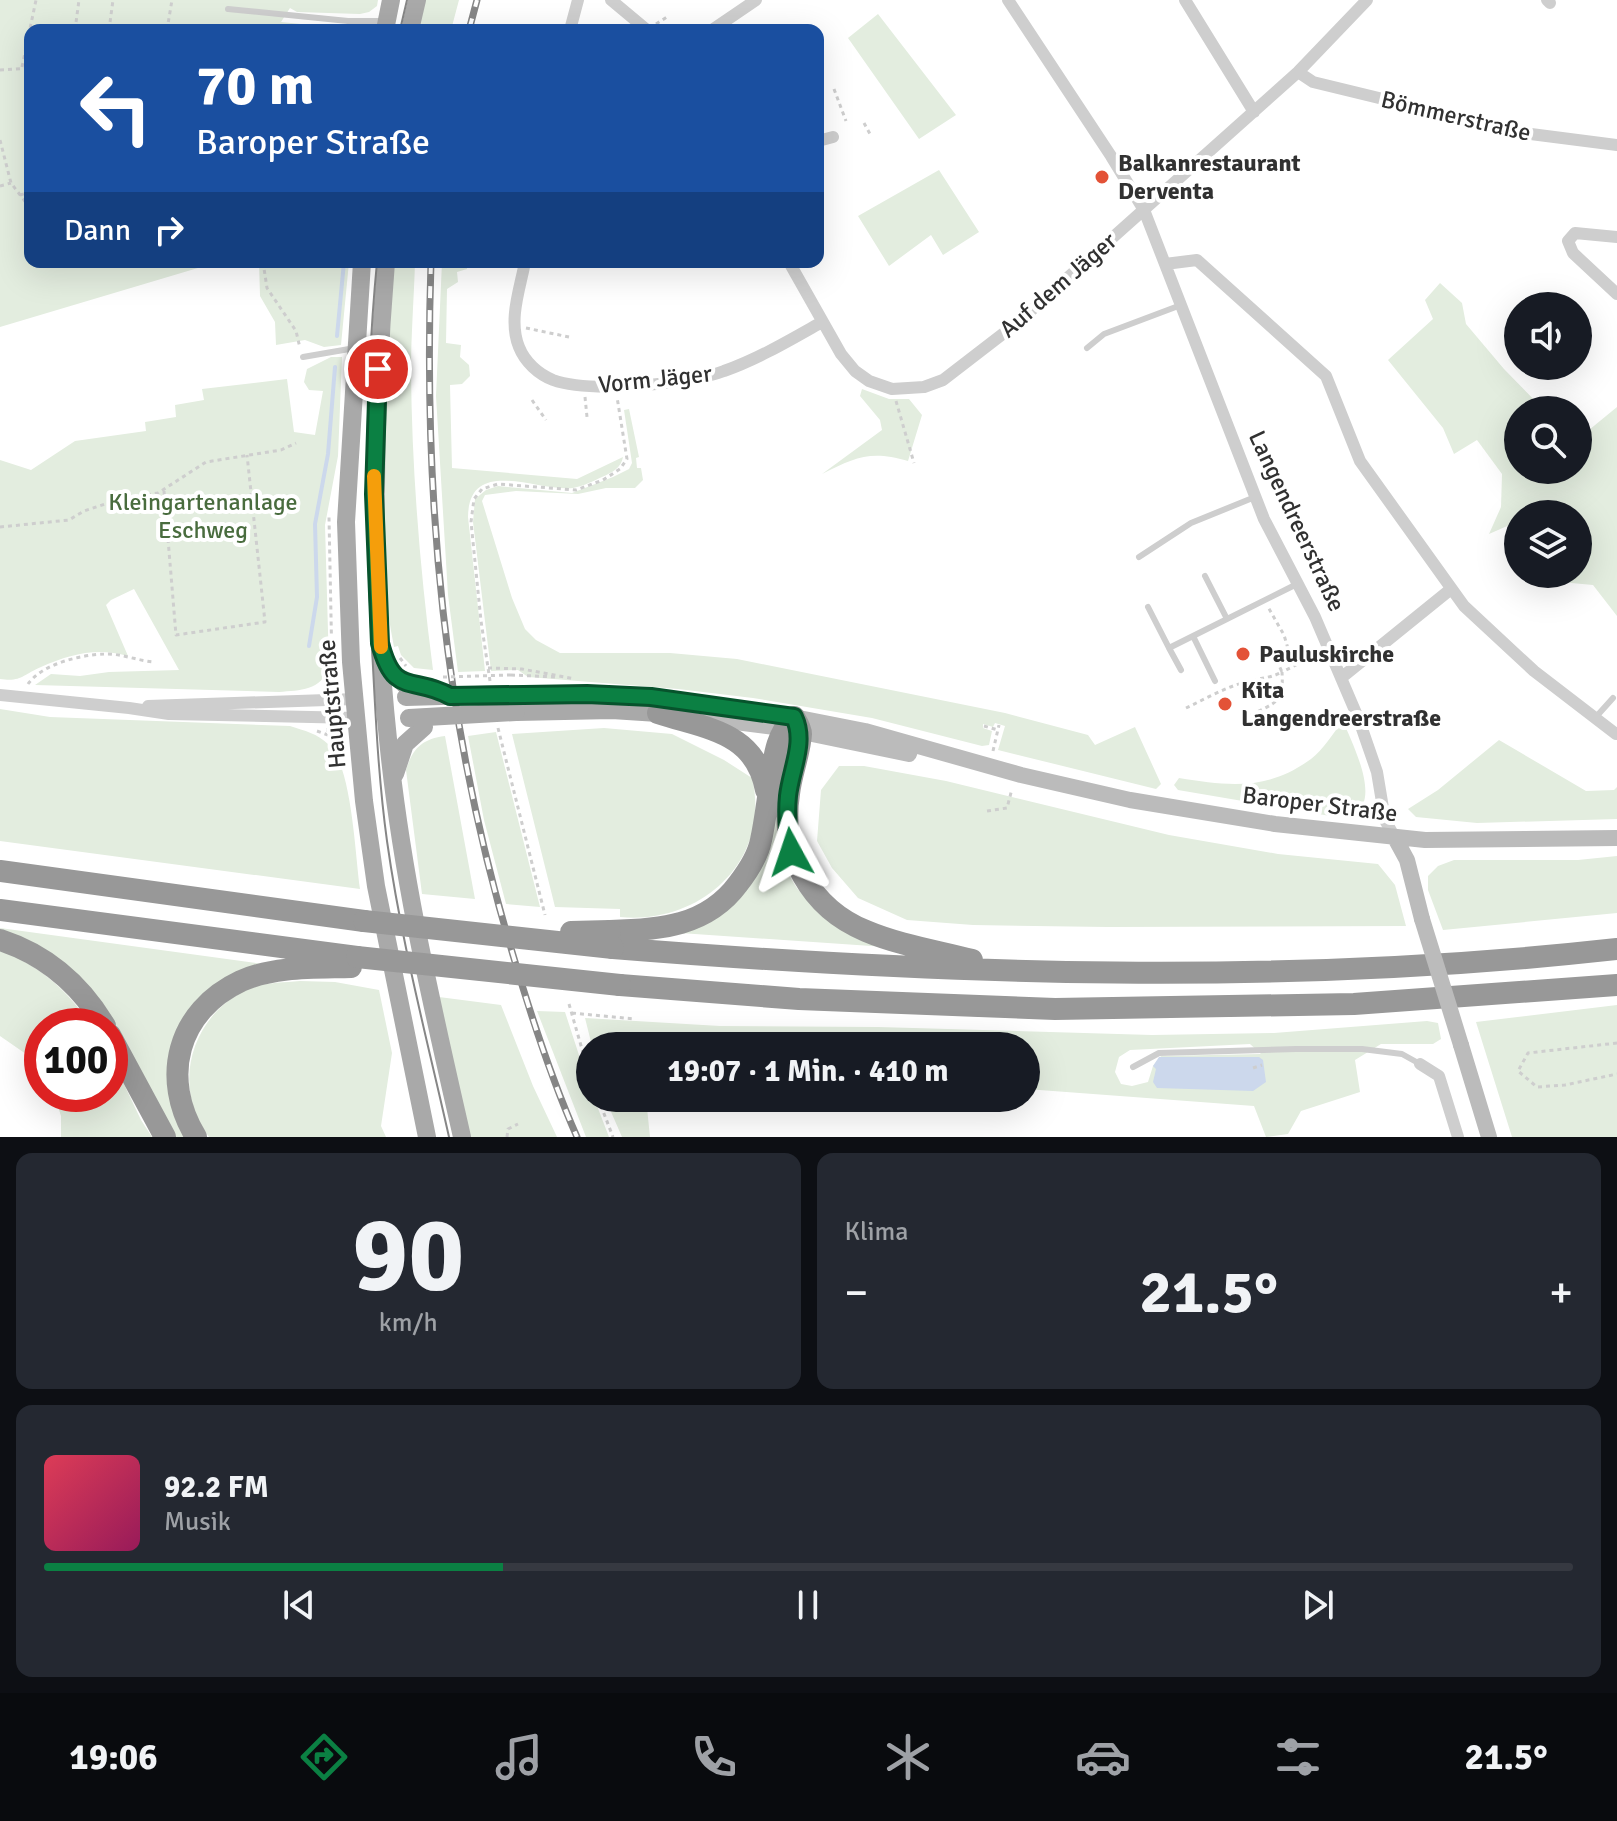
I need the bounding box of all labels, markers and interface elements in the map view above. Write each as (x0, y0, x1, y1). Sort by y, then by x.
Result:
text: 70 m (196, 51, 314, 120)
icon: left (64, 56, 168, 160)
street label: Bömmerstraße (1378, 84, 1534, 148)
text: Baroper Straße (196, 120, 430, 165)
place label: Balkanrestaurant Derventa (1118, 148, 1301, 206)
marker: Balkanrestaurant Derventa (1093, 168, 1111, 186)
icon: right (147, 208, 191, 252)
text: Dann (64, 212, 131, 249)
street label: Auf dem Jäger (993, 226, 1123, 344)
map controls (1504, 292, 1592, 588)
button: sound (1504, 292, 1592, 380)
pin (344, 335, 412, 403)
icon: arrive (356, 347, 400, 391)
street label: Vorm Jäger (597, 358, 713, 400)
button: search (1504, 396, 1592, 484)
street label: Langendreerstraße (1242, 426, 1352, 616)
park label: Kleingartenanlage Eschweg (108, 487, 298, 545)
button: layers (1504, 500, 1592, 588)
street label: Hauptstraße (311, 638, 353, 770)
place label: Pauluskirche (1259, 639, 1394, 669)
marker: Pauluskirche (1234, 645, 1252, 663)
place label: Kita Langendreerstraße (1241, 675, 1441, 733)
marker: Kita Langendreerstraße (1216, 695, 1234, 713)
street label: Baroper Straße (1241, 780, 1399, 828)
position arrow (749, 810, 833, 894)
speed limit sign: 100 (24, 1008, 128, 1112)
text: 19:07 · 1 Min. · 410 m (667, 1053, 949, 1090)
text: 90 (352, 1191, 464, 1319)
text: Klima (845, 1216, 908, 1248)
text: 21.5° (1140, 1256, 1278, 1330)
text: − (845, 1266, 868, 1320)
text: + (1549, 1266, 1573, 1320)
text: km/h (379, 1307, 438, 1339)
text: 92.2 FM (164, 1469, 269, 1506)
text: Musik (164, 1506, 231, 1538)
icon: previous (277, 1583, 321, 1627)
icon: pause (786, 1583, 830, 1627)
icon: next (1296, 1583, 1340, 1627)
icon: directions (296, 1729, 352, 1785)
icon: music (491, 1729, 547, 1785)
icon: phone (686, 1729, 742, 1785)
icon: climate (880, 1729, 936, 1785)
icon: car (1075, 1729, 1131, 1785)
icon: filters (1270, 1729, 1326, 1785)
text: 19:06 (69, 1735, 158, 1780)
text: 21.5° (1465, 1735, 1548, 1780)

